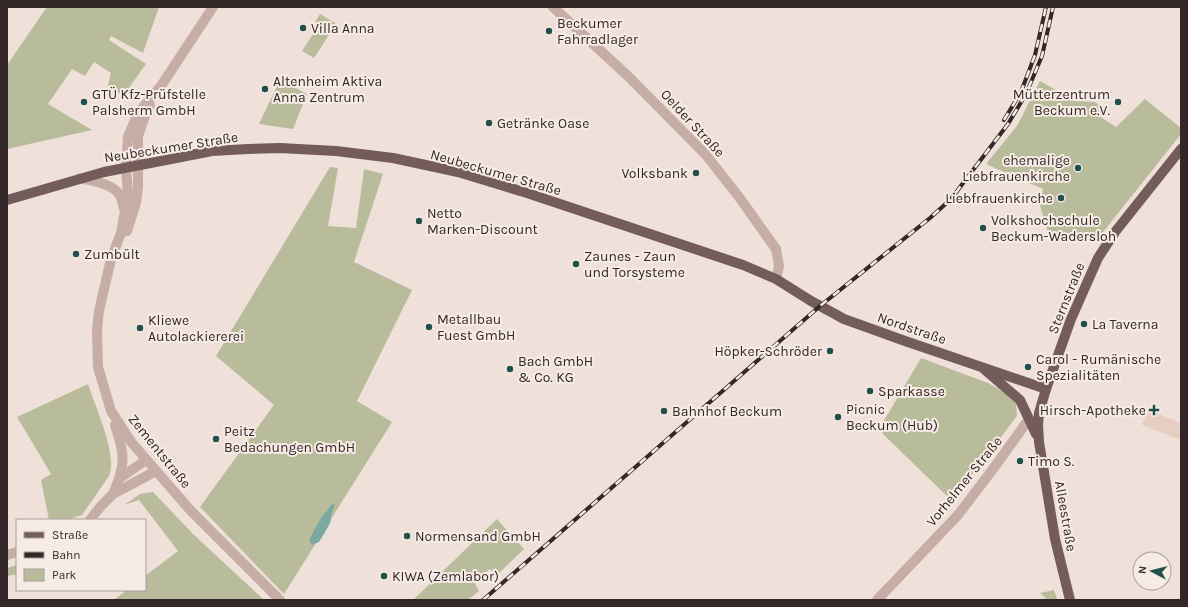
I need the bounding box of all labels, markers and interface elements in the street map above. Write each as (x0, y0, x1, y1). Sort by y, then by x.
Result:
place label: Beckumer Fahrradlager (557, 15, 639, 48)
place label: Villa Anna (311, 20, 375, 37)
marker: Villa Anna (298, 23, 308, 33)
marker: Beckumer Fahrradlager (544, 26, 554, 36)
place label: Altenheim Aktiva Anna Zentrum (273, 73, 382, 106)
marker: Altenheim Aktiva Anna Zentrum (260, 84, 270, 94)
place label: GTÜ Kfz-Prüfstelle Palsherm GmbH (92, 86, 206, 119)
street label: Oelder Straße (657, 86, 728, 161)
place label: Mütterzentrum Beckum e.V. (1013, 86, 1110, 119)
marker: GTÜ Kfz-Prüfstelle Palsherm GmbH (79, 97, 89, 107)
marker: Mütterzentrum Beckum e.V. (1113, 97, 1123, 107)
place label: Getränke Oase (497, 115, 589, 132)
marker: Getränke Oase (484, 118, 494, 128)
street label: Neubeckumer Straße (103, 129, 239, 166)
street label: Neubeckumer Straße (429, 146, 563, 199)
place label: ehemalige Liebfrauenkirche (962, 152, 1070, 185)
marker: ehemalige Liebfrauenkirche (1073, 163, 1083, 173)
place label: Volksbank (621, 165, 688, 182)
marker: Volksbank (691, 168, 701, 178)
place label: Liebfrauenkirche (945, 190, 1053, 207)
marker: Liebfrauenkirche (1056, 193, 1066, 203)
place label: Netto Marken-Discount (427, 205, 538, 238)
place label: Volkshochschule Beckum-Wadersloh (991, 212, 1116, 245)
marker: Netto Marken-Discount (414, 216, 424, 226)
marker: Volkshochschule Beckum-Wadersloh (978, 223, 988, 233)
place label: Zumbült (84, 246, 140, 263)
place label: Zaunes - Zaun und Torsysteme (584, 248, 685, 281)
marker: Zumbült (71, 249, 81, 259)
marker: Zaunes - Zaun und Torsysteme (571, 259, 581, 269)
street label: Sternstraße (1044, 260, 1089, 336)
street label: Nordstraße (875, 309, 949, 348)
place label: Metallbau Fuest GmbH (437, 311, 515, 344)
place label: Kliewe Autolackiererei (148, 312, 244, 345)
place label: La Taverna (1092, 316, 1159, 333)
marker: La Taverna (1079, 319, 1089, 329)
marker: Metallbau Fuest GmbH (424, 322, 434, 332)
marker: Kliewe Autolackiererei (135, 323, 145, 333)
place label: Höpker-Schröder (714, 343, 823, 360)
marker: Höpker-Schröder (825, 346, 835, 356)
place label: Carol - Rumänische Spezialitäten (1036, 351, 1161, 384)
place label: Bach GmbH & Co. KG (518, 353, 593, 386)
marker: Carol - Rumänische Spezialitäten (1023, 362, 1033, 372)
marker: Bach GmbH & Co. KG (505, 364, 515, 374)
place label: Sparkasse (878, 383, 945, 400)
marker: Sparkasse (865, 386, 875, 396)
place label: Picnic Beckum (Hub) (846, 401, 938, 434)
place label: Hirsch-Apotheke (1040, 402, 1146, 419)
place label: Bahnhof Beckum (672, 403, 782, 420)
marker: Hirsch-Apotheke (1149, 405, 1159, 415)
marker: Bahnhof Beckum (659, 406, 669, 416)
street label: Zementstraße (124, 411, 195, 492)
marker: Picnic Beckum (Hub) (833, 412, 843, 422)
place label: Peitz Bedachungen GmbH (224, 423, 355, 456)
street label: Vorhelmer Straße (923, 433, 1006, 530)
marker: Peitz Bedachungen GmbH (211, 434, 221, 444)
place label: Timo S. (1028, 453, 1075, 470)
marker: Timo S. (1015, 456, 1025, 466)
street label: Alleestraße (1051, 479, 1080, 553)
legend (16, 519, 146, 591)
text: Straße (52, 528, 88, 542)
place label: Normensand GmbH (415, 528, 541, 545)
marker: Normensand GmbH (402, 531, 412, 541)
text: Bahn (52, 548, 81, 562)
north arrow (1132, 551, 1172, 591)
text: N (1136, 565, 1150, 575)
text: Park (52, 568, 77, 582)
place label: KIWA (Zemlabor) (392, 568, 499, 585)
marker: KIWA (Zemlabor) (379, 571, 389, 581)

